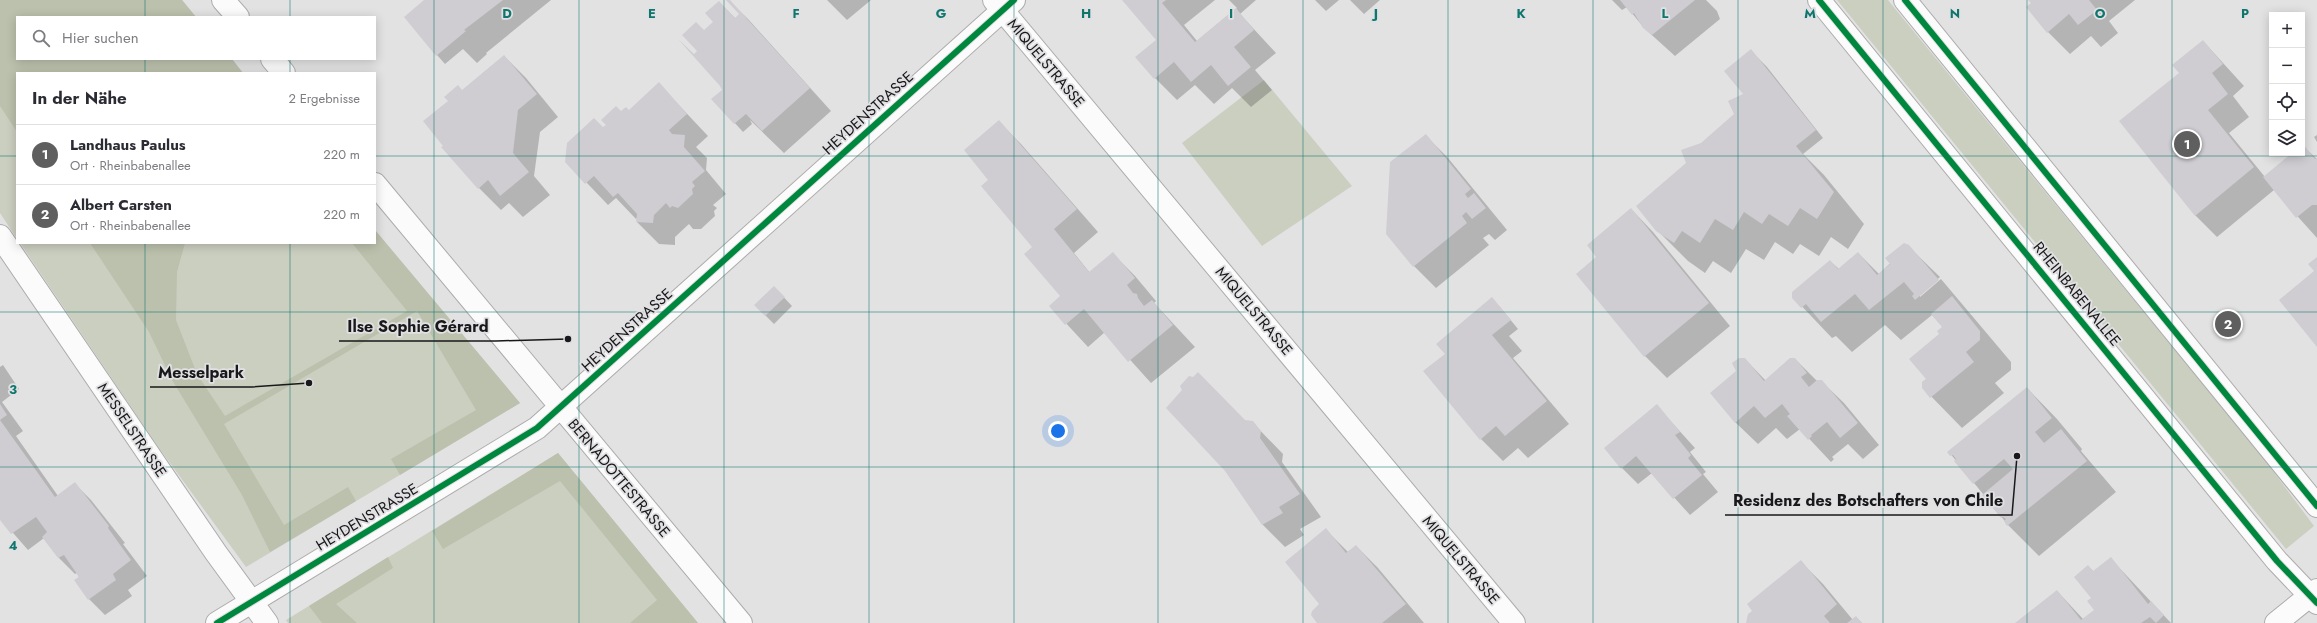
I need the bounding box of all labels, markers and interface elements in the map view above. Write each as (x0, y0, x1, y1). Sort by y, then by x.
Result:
text: D (502, 4, 512, 23)
text: E (648, 4, 656, 23)
text: F (792, 4, 800, 23)
text: G (936, 4, 947, 23)
text: H (1081, 4, 1091, 23)
text: I (1229, 4, 1233, 23)
text: J (1371, 4, 1378, 23)
text: K (1516, 4, 1526, 23)
text: L (1662, 4, 1669, 23)
text: M (1804, 4, 1816, 23)
text: N (1950, 4, 1960, 23)
text: O (2095, 4, 2106, 23)
text: P (2241, 4, 2249, 23)
map controls (2269, 12, 2305, 156)
button: + (2269, 12, 2305, 48)
street label: MIQUELSTRASSE (1002, 14, 1090, 112)
search box (16, 16, 376, 60)
icon: search (30, 27, 52, 49)
text: Hier suchen (62, 27, 139, 49)
button: − (2269, 48, 2305, 84)
street label: HEYDENSTRASSE (818, 66, 918, 160)
button: locate (2269, 84, 2305, 120)
text: In der Nähe (32, 86, 127, 110)
text: 2 Ergebnisse (288, 89, 360, 108)
button: layers (2269, 120, 2305, 156)
pin: 1 (2174, 129, 2200, 159)
text: Landhaus Paulus (70, 134, 186, 156)
text: 1 (42, 145, 48, 164)
text: 220 m (323, 145, 360, 164)
text: Ort · Rheinbabenallee (70, 156, 191, 175)
text: Albert Carsten (70, 194, 172, 216)
text: 2 (41, 205, 49, 224)
text: 220 m (323, 205, 360, 224)
text: Ort · Rheinbabenallee (70, 216, 191, 235)
street label: RHEINBABENALLEE (2028, 237, 2126, 351)
street label: MIQUELSTRASSE (1210, 262, 1298, 360)
street label: HEYDENSTRASSE (577, 283, 677, 377)
pin: 2 (2215, 309, 2241, 339)
callout: Ilse Sophie Gérard (339, 313, 496, 341)
text: Ilse Sophie Gérard (347, 315, 489, 338)
callout: Messelpark (150, 359, 252, 387)
text: Messelpark (158, 361, 245, 384)
street label: MESSELSTRASSE (92, 378, 172, 482)
text: 3 (9, 380, 17, 399)
street label: BERNADOTTESTRASSE (563, 414, 675, 542)
your location (1048, 421, 1068, 441)
street label: HEYDENSTRASSE (312, 478, 422, 556)
callout: Residenz des Botschafters von Chile (1725, 487, 2012, 515)
text: Residenz des Botschafters von Chile (1733, 489, 2003, 512)
street label: MIQUELSTRASSE (1417, 511, 1505, 609)
text: 4 (8, 536, 18, 555)

